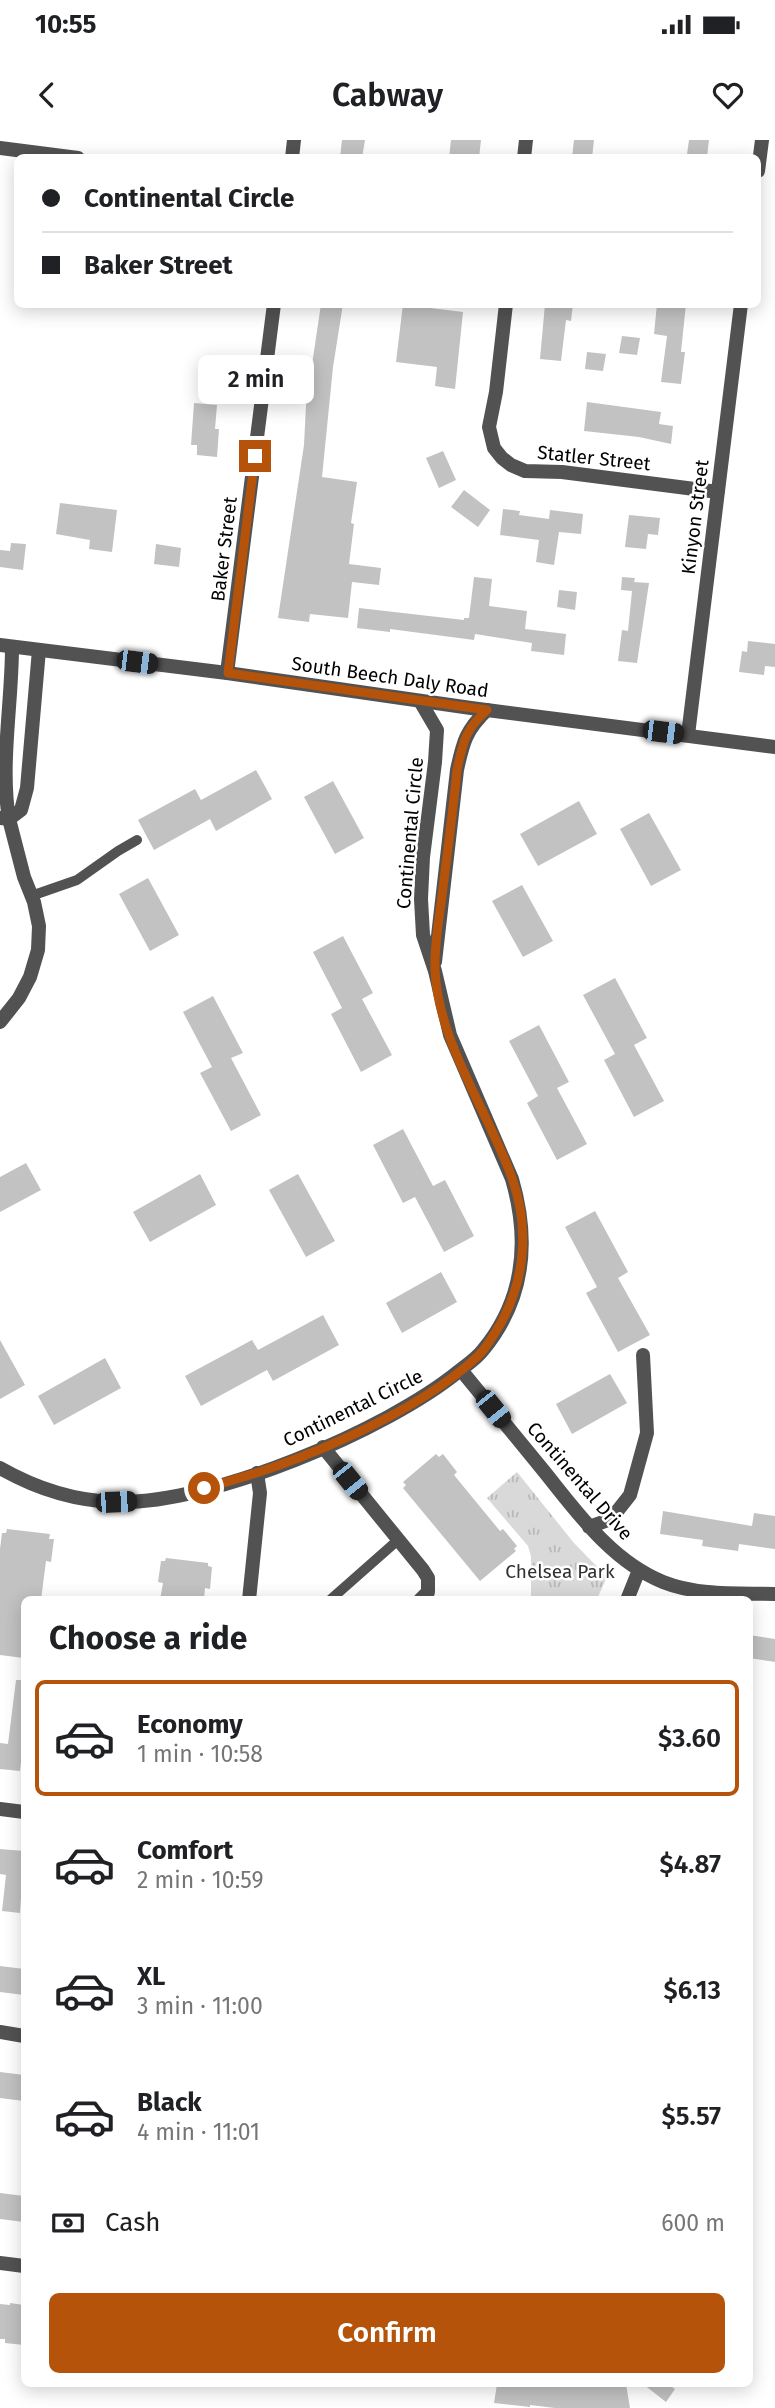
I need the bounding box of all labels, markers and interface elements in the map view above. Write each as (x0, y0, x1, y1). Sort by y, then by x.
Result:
text: 10:55 (35, 9, 96, 40)
icon: back (28, 76, 66, 114)
text: Cabway (332, 76, 443, 114)
icon: heart (709, 76, 747, 114)
text: Continental Circle (84, 183, 294, 214)
text: Baker Street (84, 250, 233, 281)
callout: 2 min (197, 355, 313, 404)
text: 2 min (228, 365, 284, 393)
route end (239, 440, 271, 472)
street label: Statler Street (536, 441, 652, 475)
street label: Kinyon Street (677, 458, 713, 576)
street label: Baker Street (206, 495, 242, 603)
car (115, 649, 160, 675)
street label: South Beech Daly Road (290, 652, 490, 702)
car (641, 719, 686, 745)
street label: Continental Circle (392, 756, 428, 910)
street label: Continental Circle (279, 1364, 427, 1452)
car (472, 1386, 515, 1432)
street label: Continental Drive (522, 1417, 638, 1545)
car (329, 1458, 372, 1504)
route start (188, 1472, 220, 1504)
car (95, 1491, 138, 1513)
park label: Chelsea Park (505, 1560, 615, 1583)
text: Choose a ride (49, 1619, 247, 1657)
icon: car (53, 1707, 116, 1770)
text: Economy (137, 1709, 243, 1740)
text: $3.60 (658, 1723, 721, 1754)
text: 1 min · 10:58 (137, 1740, 263, 1768)
icon: car (53, 1833, 116, 1896)
text: Comfort (137, 1835, 233, 1866)
text: $4.87 (660, 1849, 721, 1880)
text: 2 min · 10:59 (137, 1866, 264, 1894)
icon: car (53, 1959, 116, 2022)
text: XL (137, 1961, 165, 1992)
text: $6.13 (663, 1975, 721, 2006)
text: 3 min · 11:00 (137, 1992, 263, 2020)
icon: car (53, 2085, 116, 2148)
text: Black (137, 2087, 202, 2118)
text: $5.57 (662, 2101, 721, 2132)
text: 4 min · 11:01 (137, 2118, 260, 2146)
icon: cash (49, 2204, 87, 2242)
text: Cash (105, 2207, 161, 2238)
text: 600 m (661, 2209, 725, 2237)
button: Confirm (49, 2293, 725, 2373)

